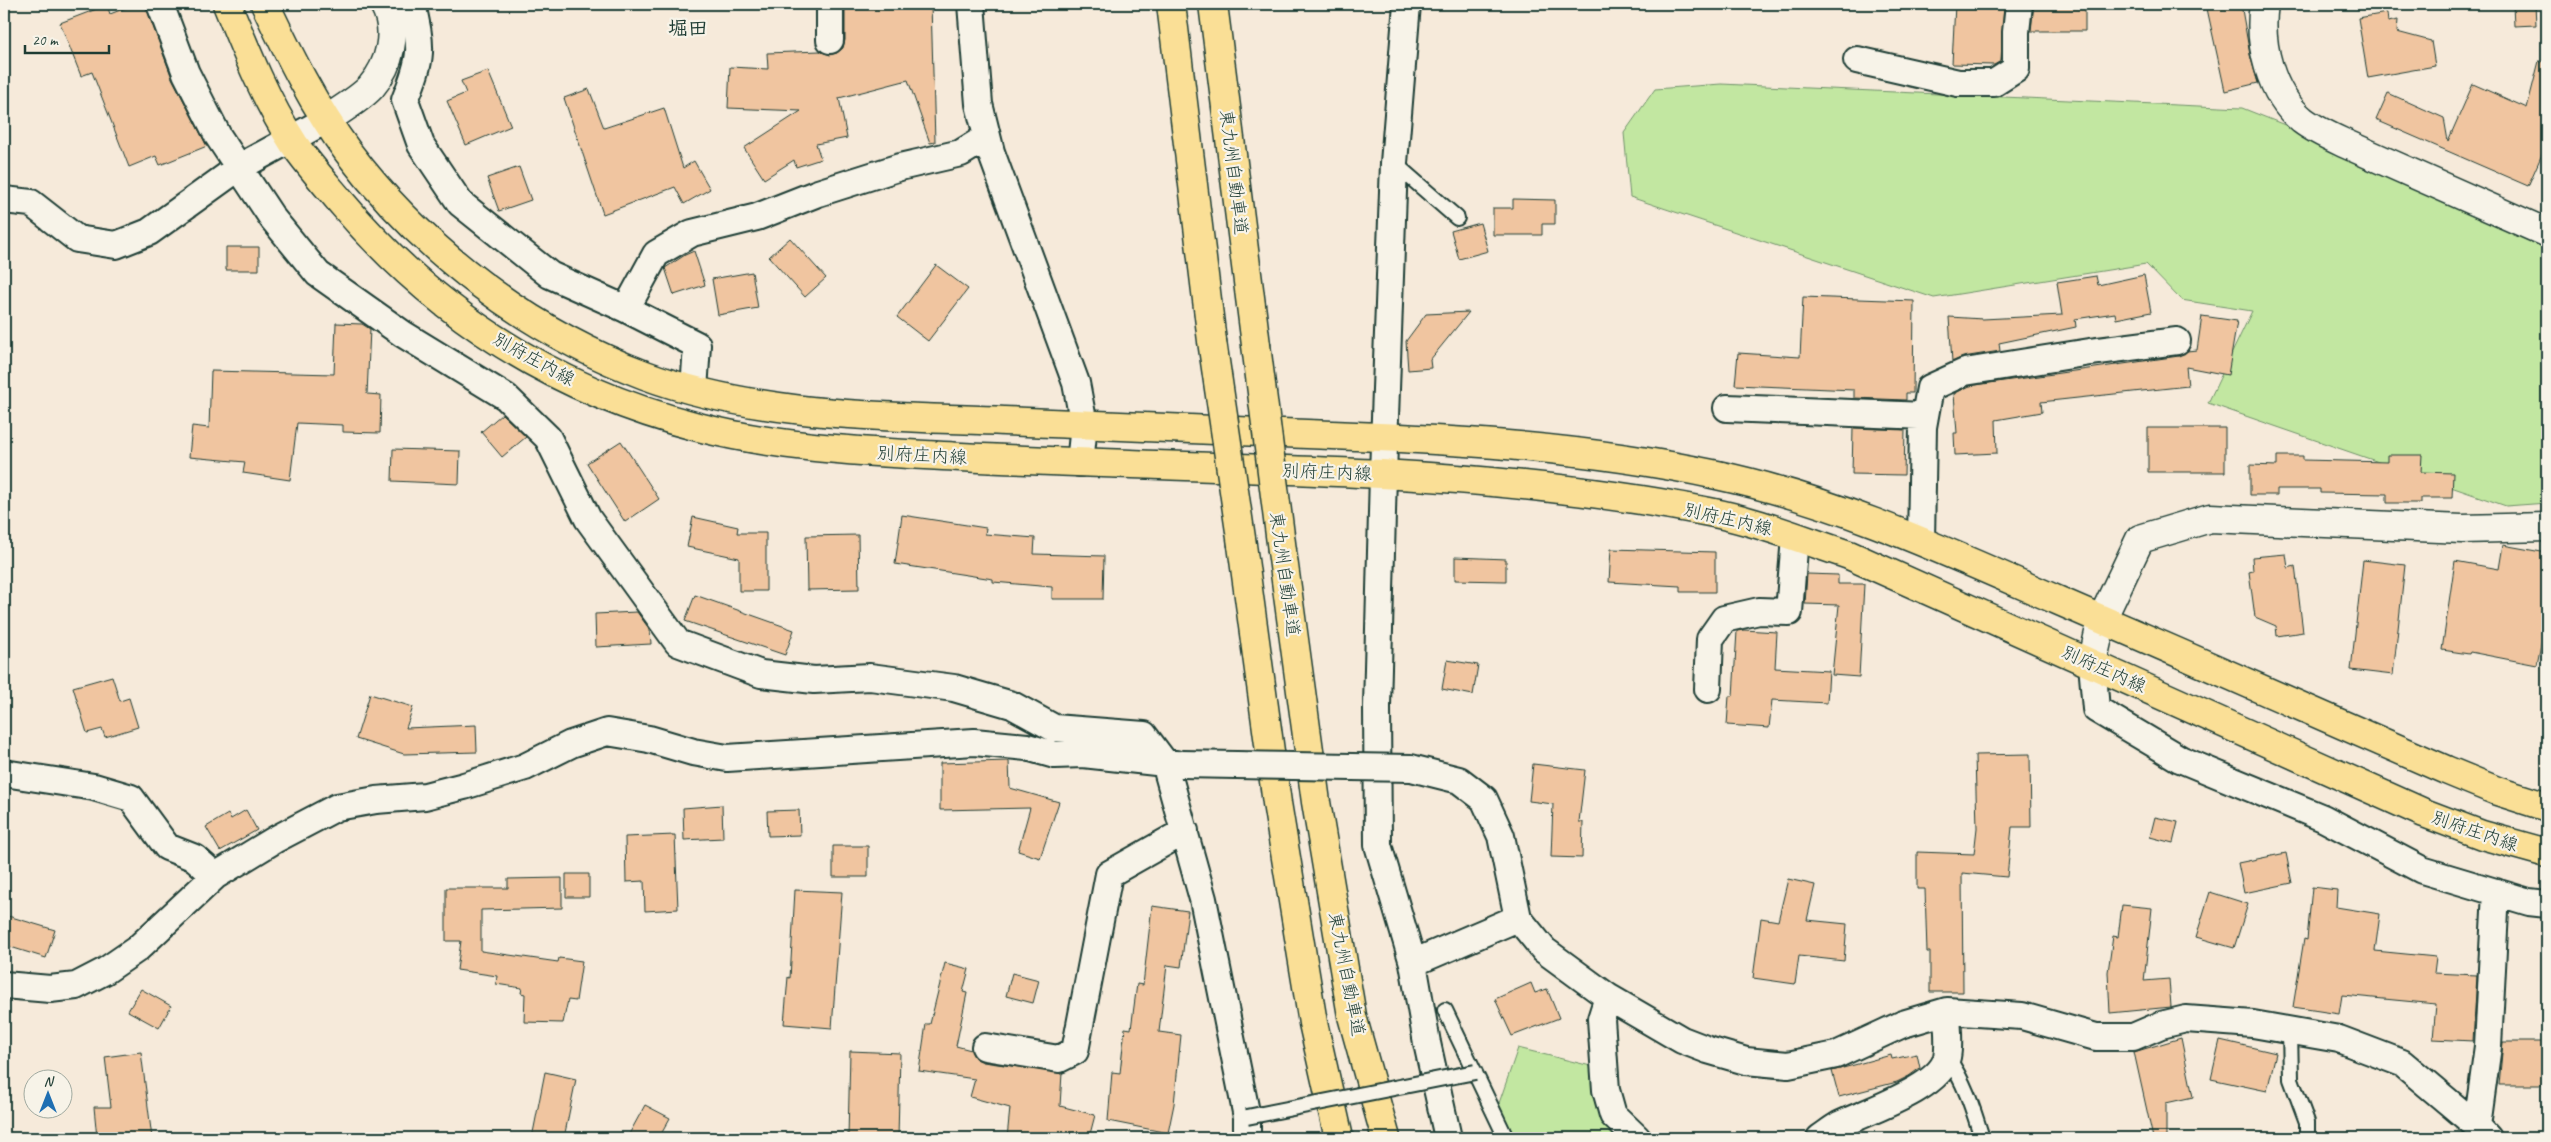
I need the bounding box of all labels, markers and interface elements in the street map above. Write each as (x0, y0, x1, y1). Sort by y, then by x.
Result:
district label: 堀田 (668, 16, 708, 41)
scale bar (25, 22, 109, 54)
text: 20 m (32, 31, 59, 50)
street label: 東九州自動車道 (1215, 108, 1253, 236)
street label: 別府庄内線 (489, 328, 579, 390)
street label: 別府庄内線 (876, 442, 968, 468)
street label: 別府庄内線 (1282, 459, 1372, 485)
street label: 別府庄内線 (1682, 498, 1774, 540)
street label: 東九州自動車道 (1265, 510, 1305, 638)
street label: 別府庄内線 (2058, 641, 2150, 697)
street label: 別府庄内線 (2429, 806, 2521, 856)
street label: 東九州自動車道 (1324, 910, 1370, 1038)
north arrow (22, 1070, 72, 1120)
text: N (44, 1073, 55, 1090)

